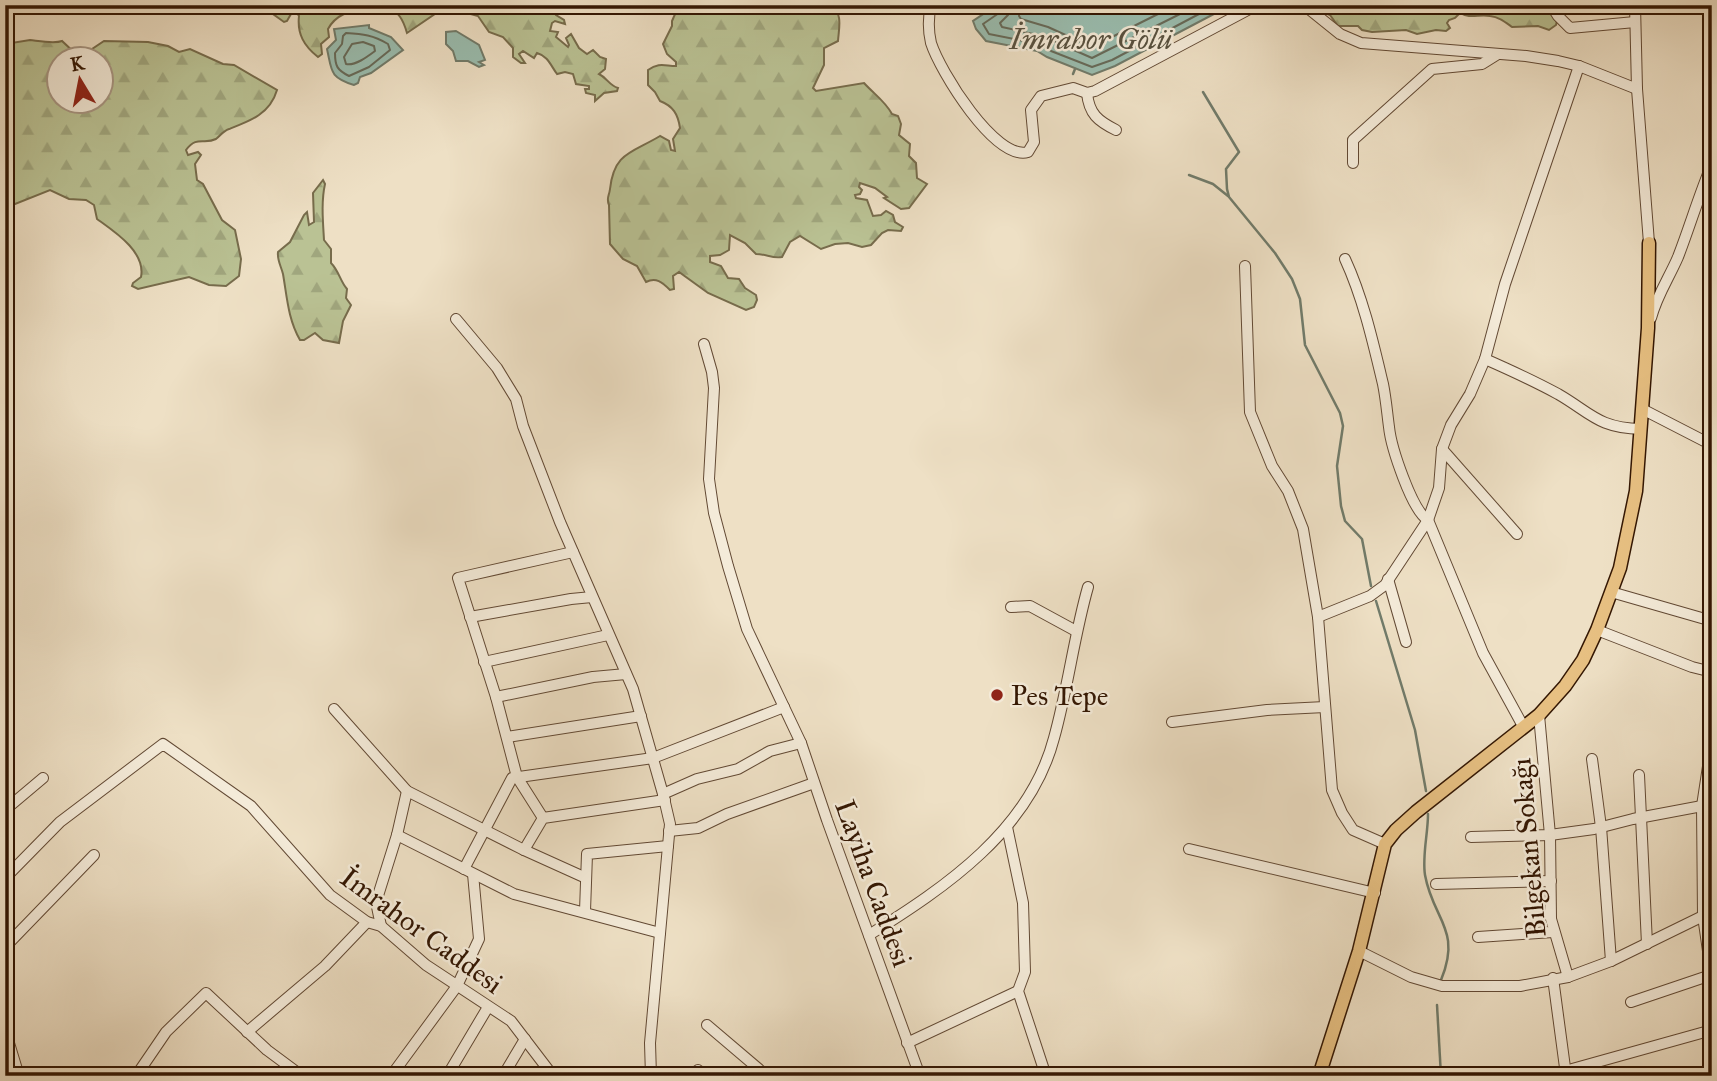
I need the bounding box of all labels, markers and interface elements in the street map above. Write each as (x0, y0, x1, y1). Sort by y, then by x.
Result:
water label: İmrahor Gölü (1008, 21, 1174, 57)
north arrow (46, 46, 116, 116)
text: K (68, 51, 87, 76)
place label: Pes Tepe (1011, 678, 1109, 713)
marker: Pes Tepe (989, 687, 1005, 703)
street label: Bilgekan Sokağı (1503, 756, 1554, 939)
street label: Layiha Caddesi (827, 795, 920, 972)
street label: İmrahor Caddesi (333, 860, 510, 1001)

